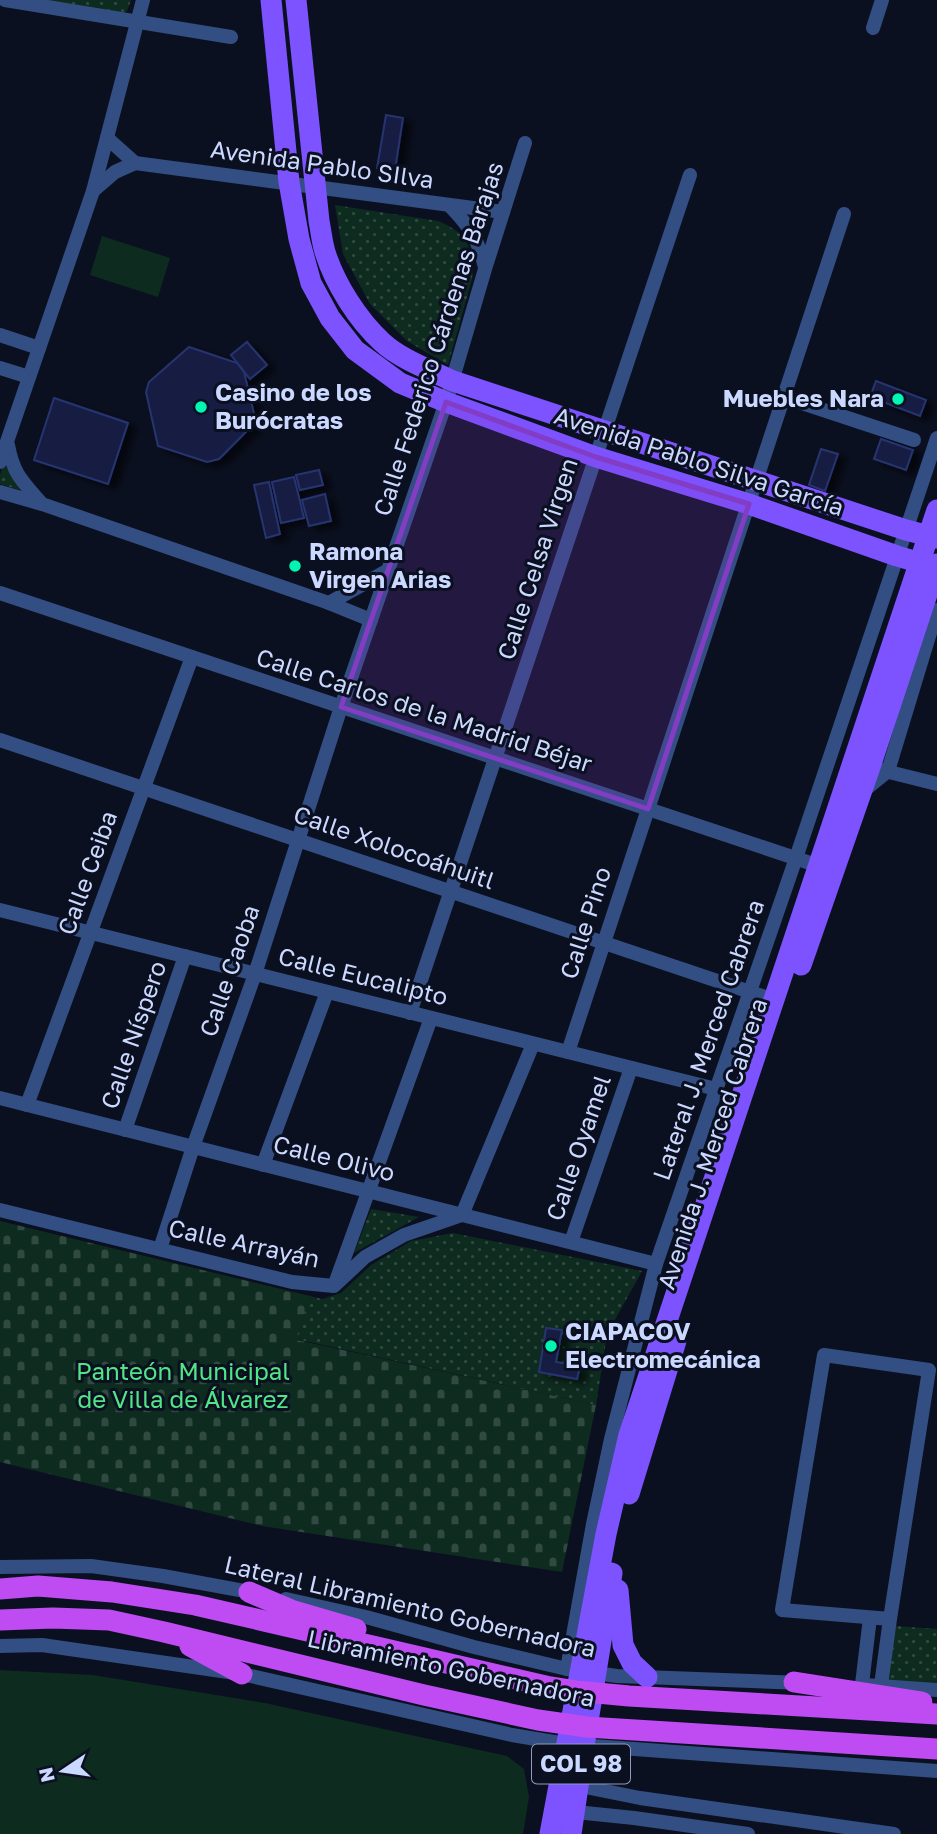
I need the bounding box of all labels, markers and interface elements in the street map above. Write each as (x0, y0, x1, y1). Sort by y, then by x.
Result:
street label: Avenida Pablo SIlva (209, 133, 436, 194)
street label: Calle Federico Cárdenas Barajas (367, 158, 509, 519)
place label: Casino de los Burócratas (215, 377, 372, 434)
place label: Muebles Nara (723, 383, 884, 412)
marker: Muebles Nara (890, 391, 906, 407)
marker: Casino de los Burócratas (193, 399, 209, 415)
street label: Avenida Pablo Silva García (551, 400, 848, 521)
street label: Calle Celsa Virgen (490, 454, 583, 663)
place label: Ramona Virgen Arias (309, 536, 451, 593)
marker: Ramona Virgen Arias (287, 558, 303, 574)
street label: Calle Carlos de la Madrid Béjar (253, 641, 596, 778)
street label: Calle Xolocoáhuitl (290, 799, 499, 895)
street label: Calle Ceiba (51, 806, 122, 938)
street label: Calle Pino (553, 863, 616, 982)
street label: Lateral J. Merced Cabrera (646, 895, 769, 1184)
street label: Calle Caoba (192, 901, 265, 1040)
street label: Calle Eucalipto (276, 940, 451, 1011)
street label: Calle Níspero (94, 957, 171, 1112)
street label: Avenida J. Merced Cabrera (651, 994, 772, 1293)
street label: Calle Oyamel (539, 1071, 616, 1224)
street label: Calle Olivo (271, 1128, 398, 1187)
street label: Calle Arrayán (166, 1212, 322, 1273)
place label: CIAPACOV Electromecánica (565, 1316, 761, 1373)
marker: CIAPACOV Electromecánica (543, 1338, 559, 1354)
park label: Panteón Municipal de Villa de Álvarez (76, 1356, 290, 1413)
street label: Lateral Libramiento Gobernadora (222, 1549, 599, 1662)
street label: Libramiento Gobernadora (305, 1623, 598, 1712)
north arrow (28, 1736, 98, 1806)
road number: COL 98 (532, 1744, 630, 1784)
text: N (33, 1765, 59, 1785)

